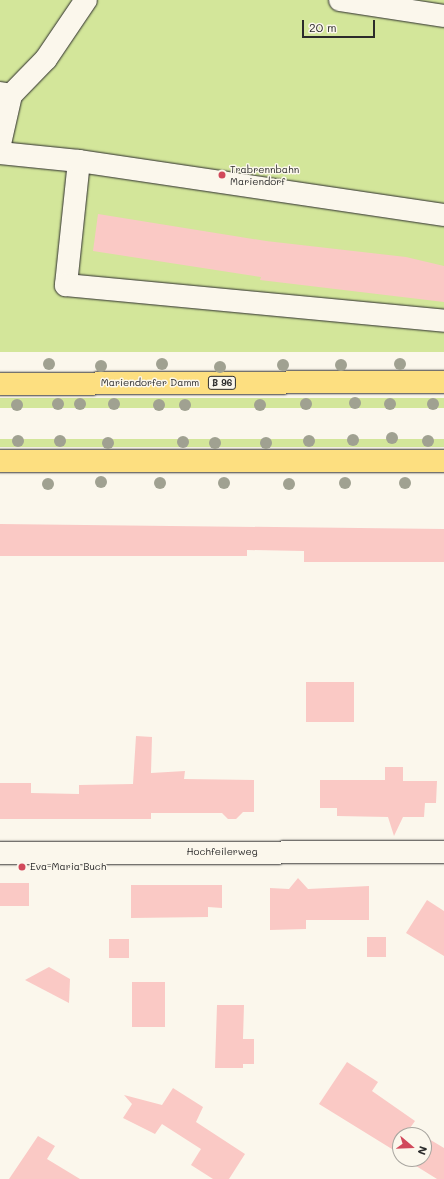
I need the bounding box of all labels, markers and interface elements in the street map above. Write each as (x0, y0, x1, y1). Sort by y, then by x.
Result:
scale bar (304, 12, 377, 38)
text: 20 m (309, 19, 337, 35)
place label: Trabrennbahn Mariendorf (230, 163, 299, 186)
marker: Trabrennbahn Mariendorf (217, 170, 227, 180)
road number: B 96 (207, 376, 237, 390)
street label: Mariendorfer Damm (101, 377, 199, 389)
street label: Hochfeilerweg (186, 846, 258, 858)
place label: Eva-Maria Buch (30, 861, 106, 873)
marker: Eva-Maria Buch (17, 862, 27, 872)
north arrow (392, 1127, 432, 1167)
text: N (414, 1144, 431, 1157)

